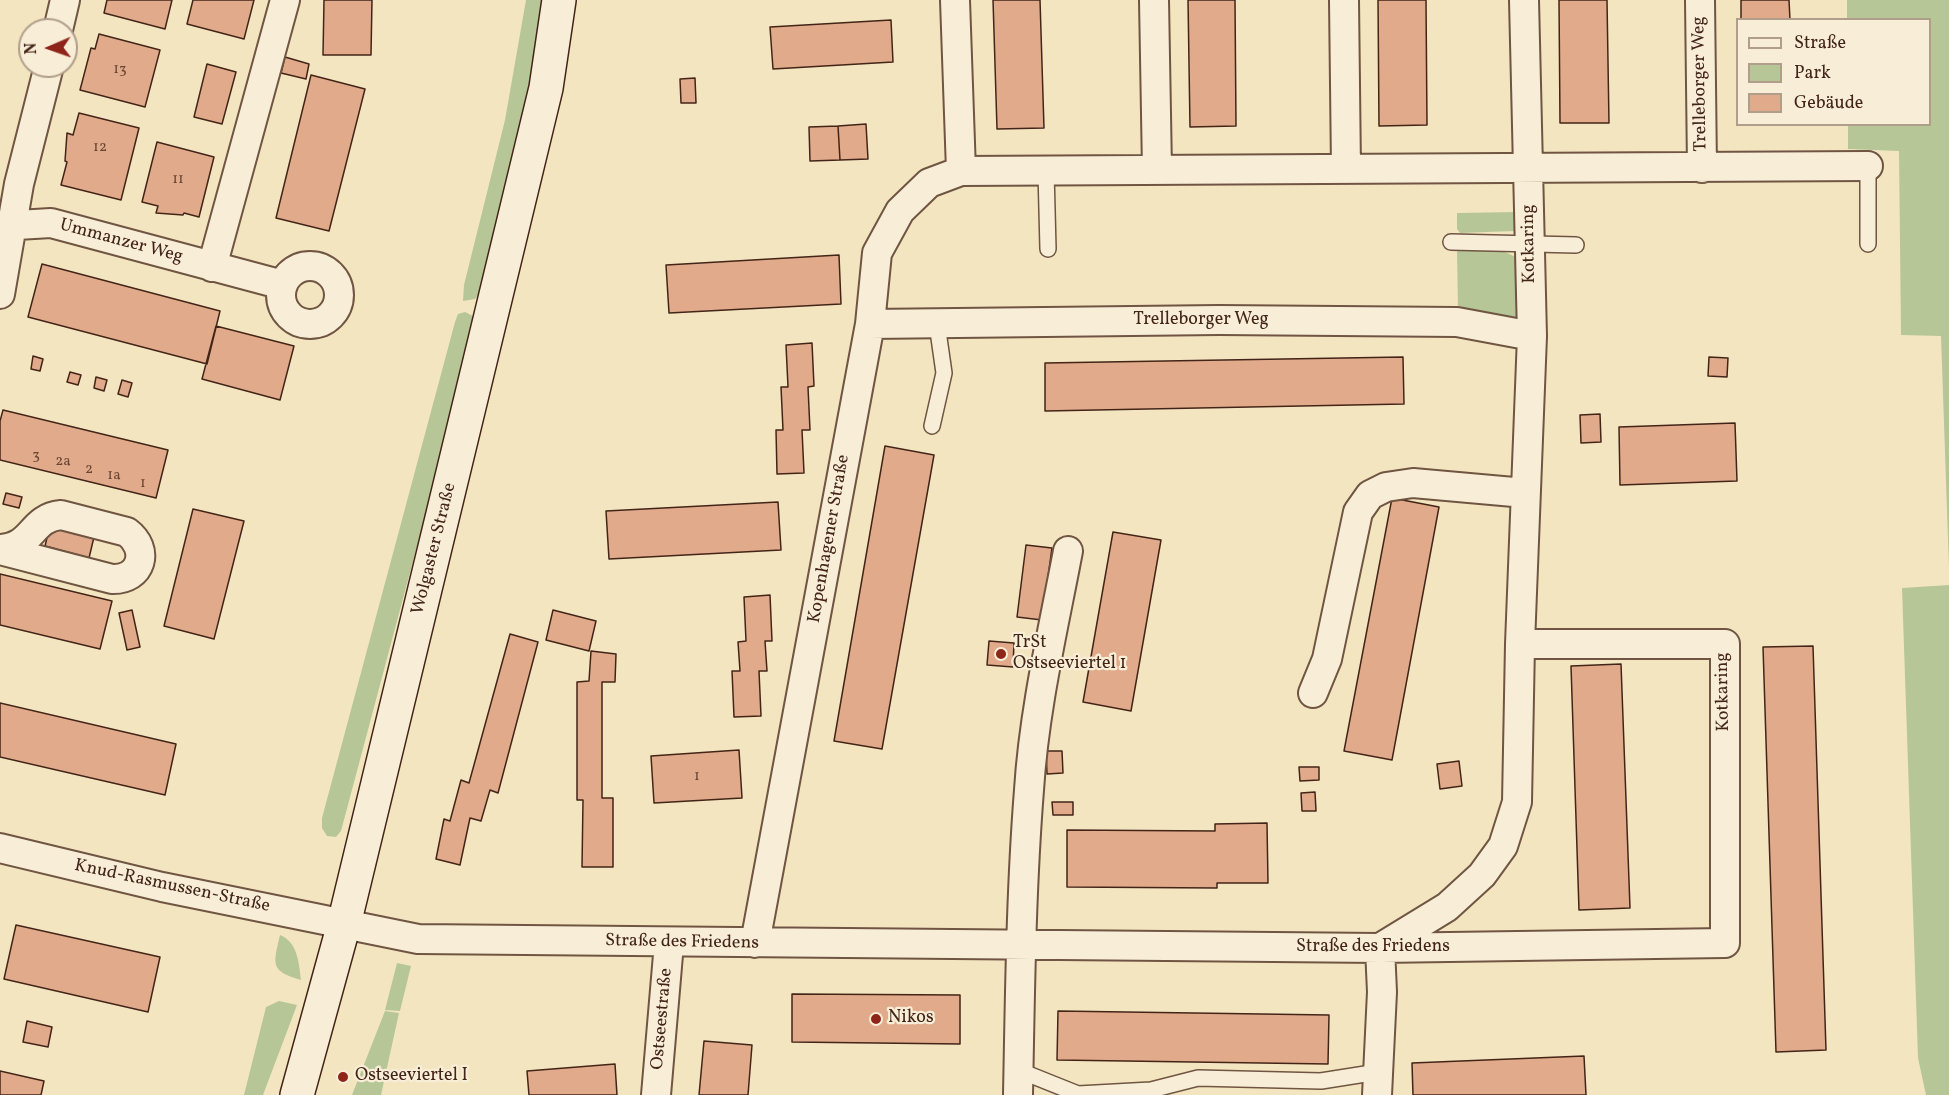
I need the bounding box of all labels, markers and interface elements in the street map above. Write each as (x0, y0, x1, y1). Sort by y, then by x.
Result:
street label: Trelleborger Weg (1689, 16, 1713, 152)
north arrow (18, 18, 78, 78)
legend (1736, 18, 1931, 126)
text: Straße (1794, 31, 1846, 56)
text: N (21, 42, 43, 55)
house number: 13 (113, 61, 127, 79)
text: Park (1794, 61, 1831, 86)
text: Gebäude (1794, 91, 1863, 116)
house number: 12 (93, 139, 107, 157)
house number: 11 (172, 171, 184, 189)
street label: Kotkaring (1519, 204, 1541, 284)
street label: Ummanzer Weg (57, 215, 185, 269)
street label: Trelleborger Weg (1133, 310, 1269, 332)
house number: 3 (32, 447, 40, 465)
house number: 2a (55, 453, 71, 471)
street label: Kopenhagener Straße (805, 453, 855, 625)
house number: 2 (85, 461, 93, 479)
house number: 1a (107, 467, 121, 485)
house number: 1 (140, 475, 146, 493)
street label: Wolgaster Straße (408, 481, 462, 617)
place label: TrSt Ostseeviertel 1 (1013, 633, 1126, 676)
marker: TrSt Ostseeviertel 1 (994, 647, 1008, 661)
street label: Kotkaring (1713, 652, 1735, 732)
house number: 1 (694, 768, 700, 786)
street label: Knud-Rasmussen-Straße (72, 856, 272, 918)
street label: Straße des Friedens (605, 931, 759, 955)
street label: Straße des Friedens (1296, 937, 1450, 959)
street label: Ostseestraße (648, 967, 678, 1071)
place label: Nikos (888, 1008, 934, 1030)
marker: Nikos (869, 1012, 883, 1026)
place label: Ostseeviertel I (355, 1066, 468, 1088)
marker: Ostseeviertel I (336, 1070, 350, 1084)

